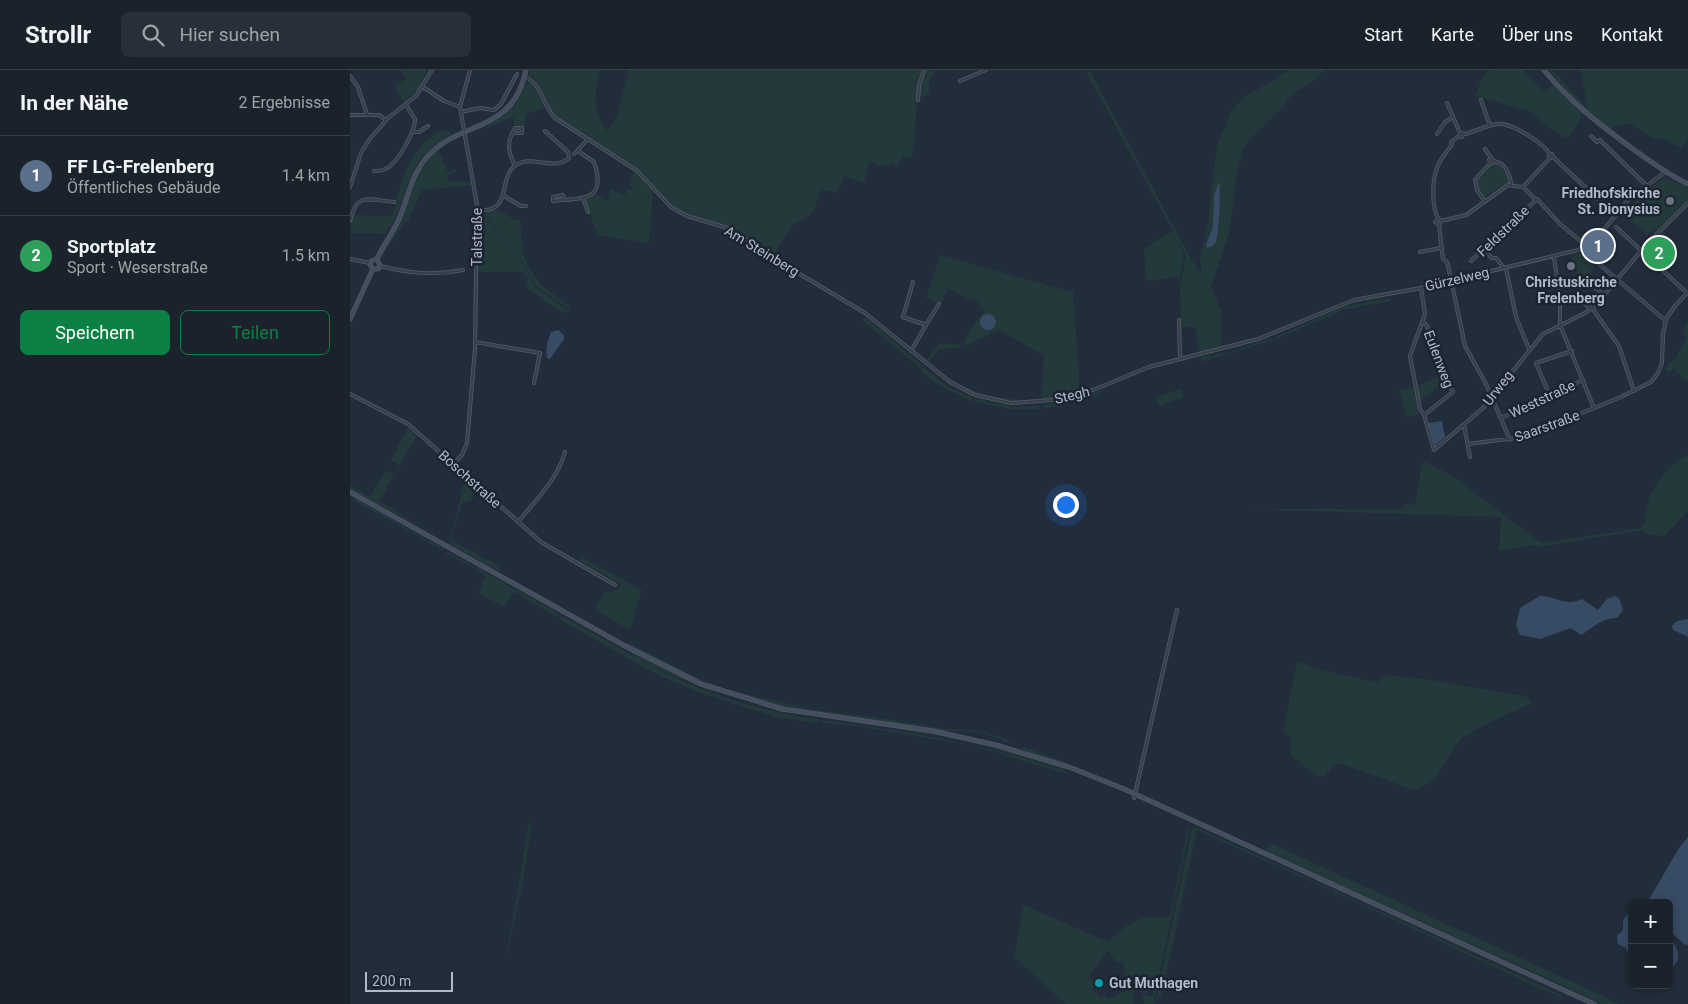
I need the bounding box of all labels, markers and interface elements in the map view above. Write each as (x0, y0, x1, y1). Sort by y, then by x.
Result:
search box (121, 12, 471, 57)
text: Strollr (25, 21, 91, 49)
icon: search (139, 21, 167, 49)
text: Hier suchen (179, 23, 280, 46)
text: Start (1364, 24, 1403, 45)
text: Karte (1431, 24, 1474, 45)
text: Über uns (1502, 24, 1573, 45)
text: Kontakt (1601, 24, 1663, 45)
text: In der Nähe (20, 91, 128, 115)
text: 2 Ergebnisse (238, 93, 330, 112)
text: FF LG-Frelenberg (67, 155, 214, 178)
text: 1 (31, 166, 41, 185)
text: 1.4 km (282, 166, 330, 185)
text: Öffentliches Gebäude (67, 178, 221, 197)
place label: Friedhofskirche St. Dionysius (1561, 185, 1660, 217)
marker: Friedhofskirche St. Dionysius (1664, 195, 1676, 207)
street label: Feldstraße (1474, 202, 1532, 260)
street label: Talstraße (469, 208, 485, 266)
street label: Am Steinberg (722, 222, 802, 280)
pin: 1 (1582, 227, 1614, 265)
pin: 2 (1643, 234, 1675, 272)
text: Sportplatz (67, 235, 156, 258)
text: 2 (31, 246, 41, 265)
text: 1.5 km (282, 246, 330, 265)
text: Sport · Weserstraße (67, 258, 208, 277)
marker: Christuskirche Frelenberg (1565, 260, 1577, 272)
street label: Gürzelweg (1423, 264, 1491, 294)
place label: Christuskirche Frelenberg (1525, 274, 1617, 306)
button: Speichern (20, 310, 170, 355)
button: Teilen (180, 310, 330, 355)
street label: Eulenweg (1421, 328, 1457, 390)
street label: Urweg (1479, 367, 1517, 409)
street label: Weststraße (1506, 377, 1578, 421)
street label: Stegh (1053, 383, 1091, 407)
street label: Saarstraße (1512, 407, 1582, 445)
street label: Boschstraße (435, 447, 505, 511)
your location (1053, 492, 1079, 518)
map controls (1628, 899, 1673, 989)
button: + (1628, 899, 1673, 944)
button: − (1628, 944, 1673, 989)
scale bar (365, 969, 452, 992)
text: 200 m (372, 973, 411, 989)
place label: Gut Muthagen (1109, 975, 1198, 991)
marker: Gut Muthagen (1093, 977, 1105, 989)

